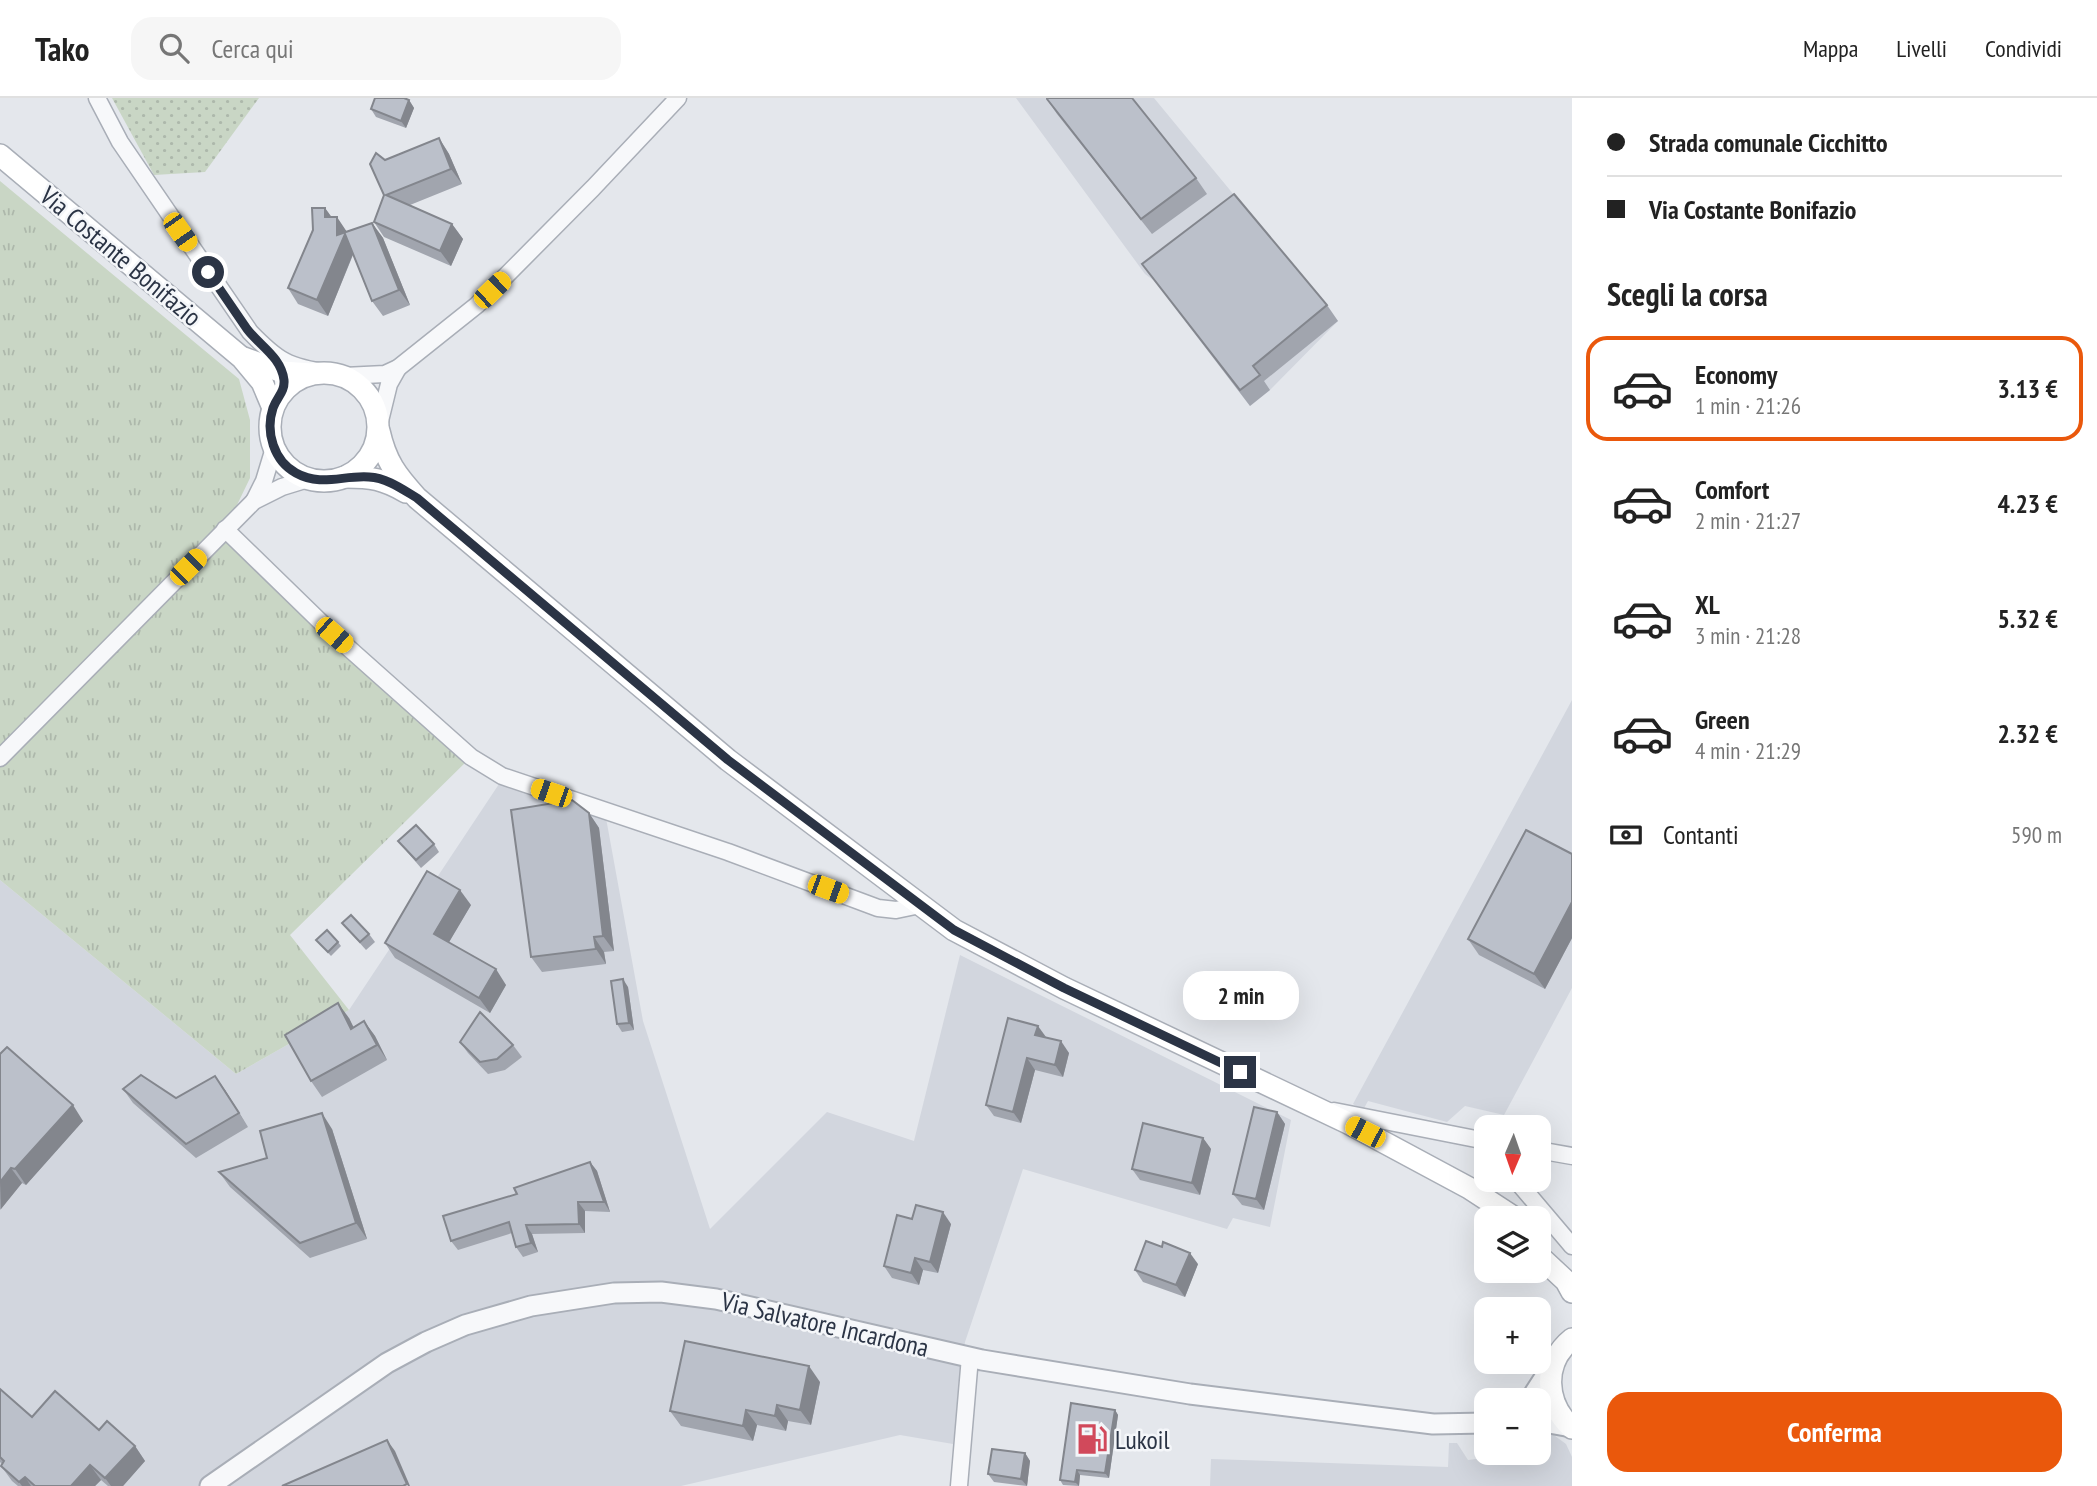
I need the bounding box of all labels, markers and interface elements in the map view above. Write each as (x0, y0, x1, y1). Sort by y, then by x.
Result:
search box (131, 17, 621, 80)
text: Tako (35, 27, 89, 70)
icon: search (155, 29, 193, 67)
text: Cerca qui (211, 32, 294, 65)
text: Mappa (1803, 33, 1858, 64)
text: Livelli (1896, 33, 1947, 64)
text: Condividi (1985, 33, 2062, 64)
text: Strada comunale Cicchitto (1649, 126, 1888, 159)
street label: Via Costante Bonifazio (33, 178, 209, 333)
text: Via Costante Bonifazio (1649, 193, 1856, 226)
car (160, 209, 201, 255)
route start (192, 256, 224, 288)
car (470, 268, 515, 312)
text: Scegli la corsa (1607, 273, 1768, 315)
icon: car (1611, 357, 1674, 420)
text: Economy (1695, 358, 1777, 391)
text: 3.13 € (1997, 372, 2058, 405)
text: 1 min · 21:26 (1695, 391, 1801, 420)
icon: car (1611, 472, 1674, 535)
text: Comfort (1695, 473, 1769, 506)
text: 4.23 € (1997, 487, 2058, 520)
text: 2 min · 21:27 (1695, 506, 1801, 535)
car (166, 545, 211, 589)
icon: car (1611, 587, 1674, 650)
text: XL (1695, 588, 1720, 621)
text: 5.32 € (1997, 602, 2058, 635)
car (312, 613, 357, 657)
text: 3 min · 21:28 (1695, 621, 1801, 650)
icon: car (1611, 702, 1674, 765)
text: Green (1695, 703, 1750, 736)
text: 2.32 € (1997, 717, 2058, 750)
text: 4 min · 21:29 (1695, 736, 1801, 765)
car (528, 776, 575, 810)
icon: cash (1607, 816, 1645, 854)
text: Contanti (1663, 818, 1739, 851)
text: 590 m (2011, 820, 2062, 849)
car (805, 872, 852, 906)
callout: 2 min (1182, 970, 1298, 1020)
text: 2 min (1218, 981, 1264, 1010)
route end (1224, 1056, 1256, 1088)
car (1342, 1113, 1389, 1151)
north arrow (1474, 1115, 1550, 1192)
map controls (1474, 1115, 1551, 1465)
button: layers (1474, 1206, 1551, 1283)
street label: Via Salvatore Incardona (717, 1284, 932, 1364)
button: + (1474, 1297, 1551, 1374)
button: − (1474, 1388, 1551, 1465)
button: Conferma (1607, 1392, 2062, 1472)
fuel station icon: Lukoil (1075, 1422, 1109, 1456)
place label: Lukoil (1115, 1423, 1169, 1456)

